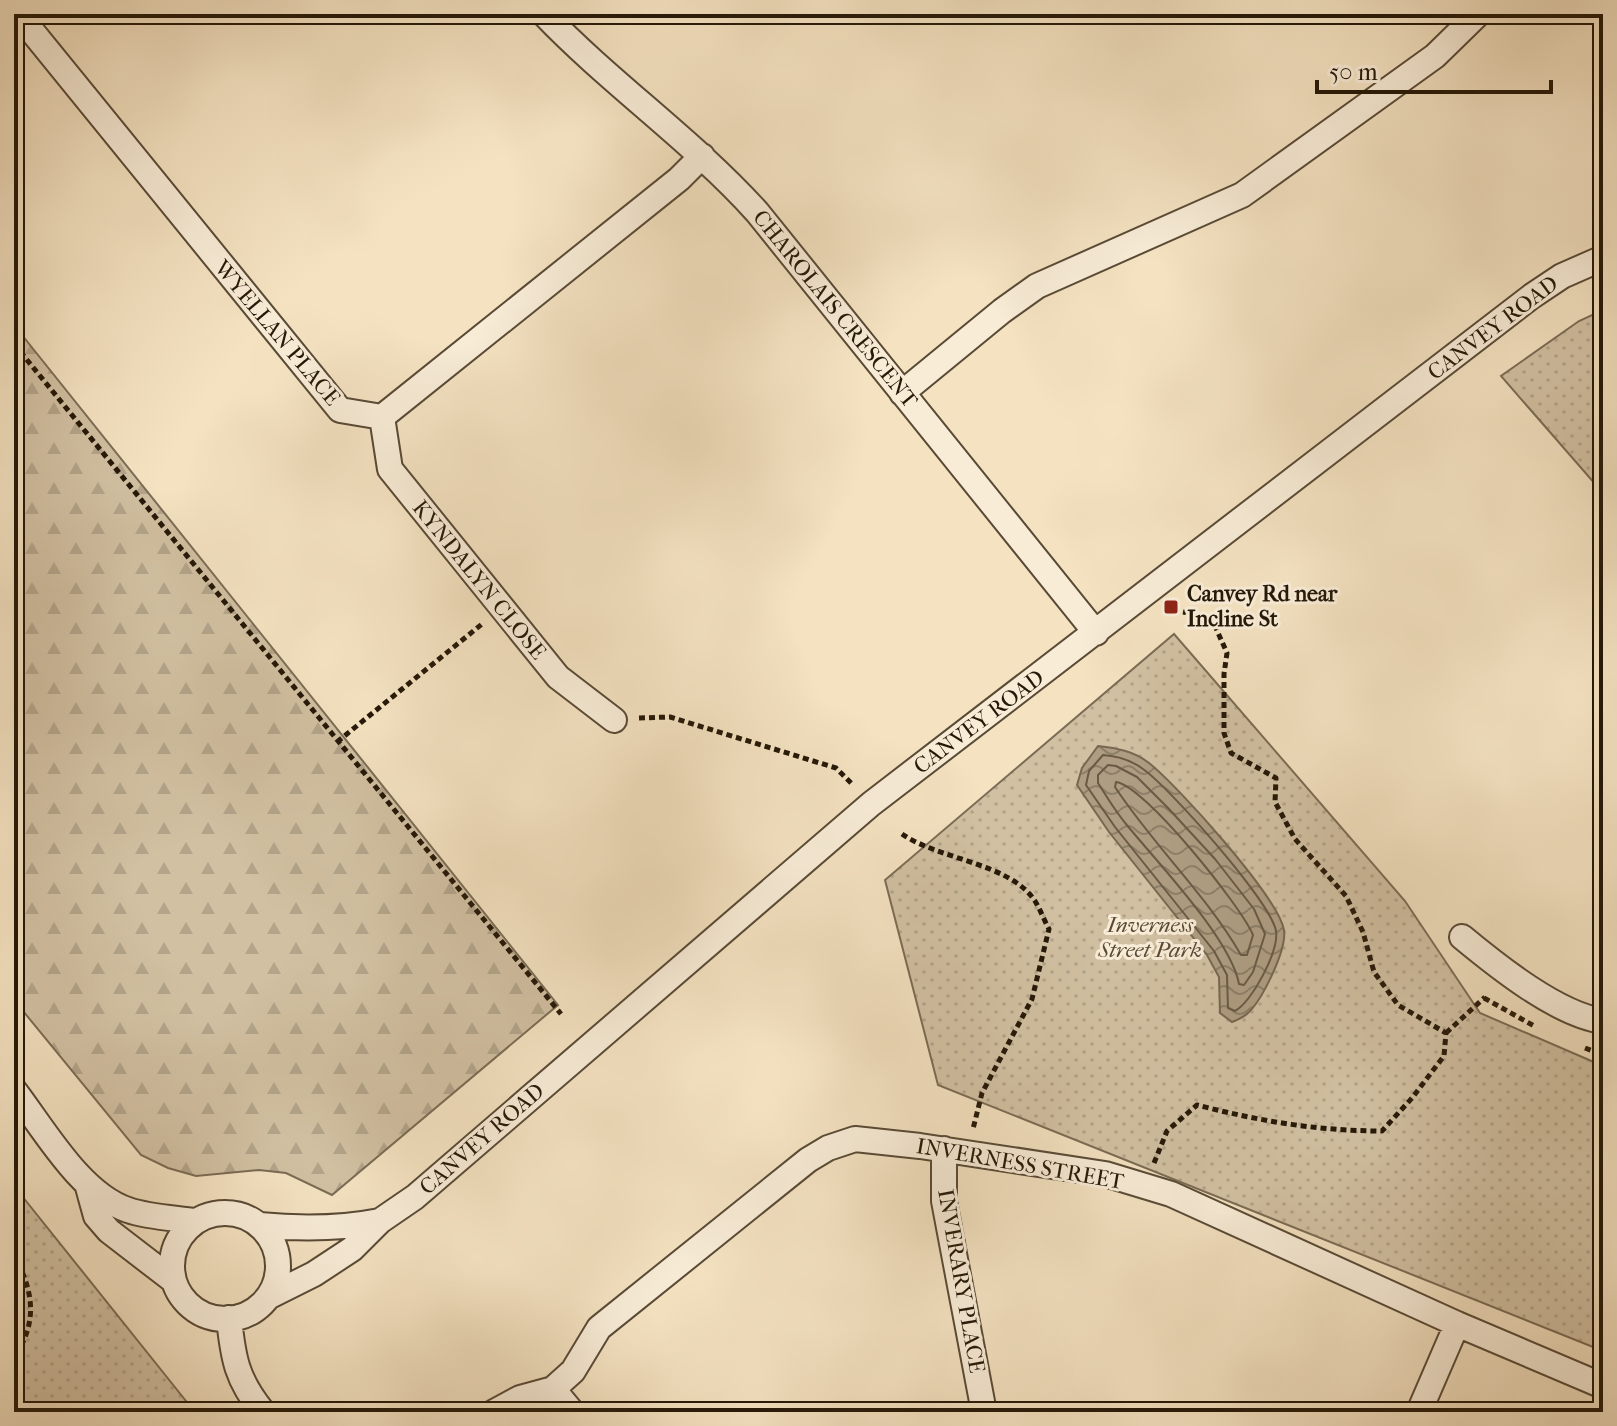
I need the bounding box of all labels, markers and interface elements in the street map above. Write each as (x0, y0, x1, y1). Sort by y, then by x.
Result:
scale bar (1317, 44, 1551, 94)
text: 50 m (1329, 58, 1378, 86)
street label: CHAROLAIS CRESCENT (747, 205, 923, 414)
street label: WYELLAN PLACE (208, 254, 345, 411)
street label: CANVEY ROAD (1423, 270, 1563, 386)
street label: KYNDALYN CLOSE (407, 495, 551, 665)
place label: Canvey Rd near Incline St (1187, 581, 1338, 632)
marker: Canvey Rd near Incline St (1162, 598, 1180, 616)
street label: CANVEY ROAD (909, 664, 1049, 780)
park label: Inverness Street Park (1097, 912, 1202, 963)
street label: CANVEY ROAD (414, 1078, 550, 1200)
street label: INVERNESS STREET (914, 1133, 1127, 1195)
street label: INVERARY PLACE (932, 1187, 990, 1375)

